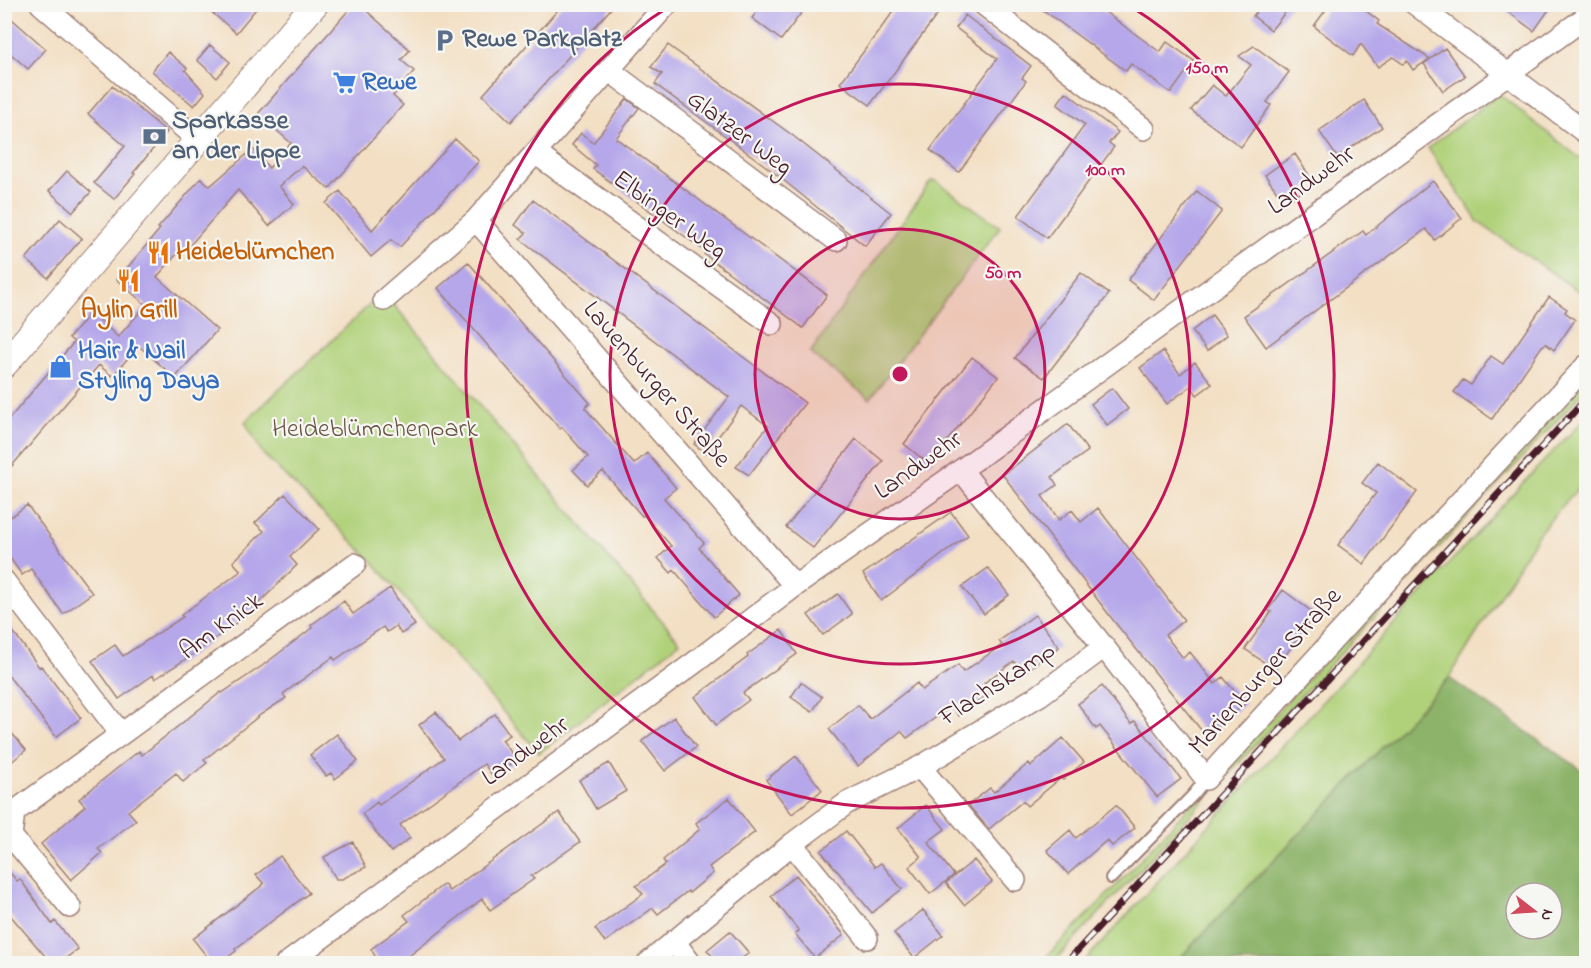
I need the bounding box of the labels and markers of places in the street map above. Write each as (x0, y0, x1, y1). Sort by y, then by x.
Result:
place label: Rewe Parkplatz (462, 21, 623, 59)
parking icon: Rewe Parkplatz (431, 27, 457, 53)
place label: Rewe (362, 64, 418, 102)
supermarket icon: Rewe (331, 70, 357, 96)
place label: Sparkasse an der Lippe (172, 103, 302, 171)
bank icon: Sparkasse an der Lippe (141, 124, 167, 150)
place label: Heideblümchen (176, 234, 335, 272)
restaurant icon: Heideblümchen (145, 240, 171, 266)
restaurant icon: Aylin Grill (116, 267, 142, 293)
place label: Aylin Grill (81, 292, 177, 330)
place label: Hair & Nail Styling Daya (78, 333, 220, 402)
shop icon: Hair & Nail Styling Daya (47, 354, 73, 380)
centre of rings (890, 364, 910, 384)

